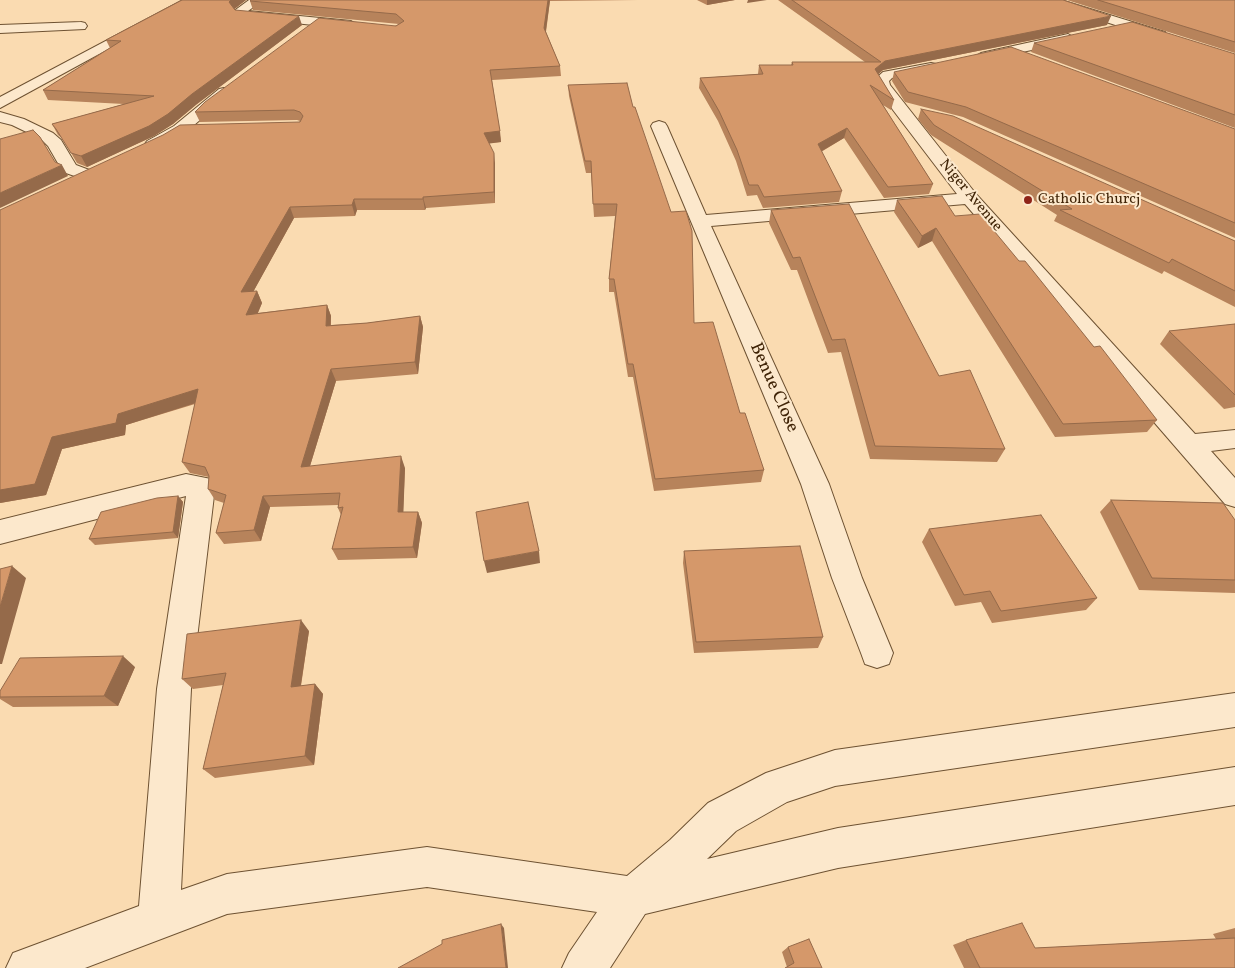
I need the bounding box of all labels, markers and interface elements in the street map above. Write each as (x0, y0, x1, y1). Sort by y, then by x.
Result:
street label: Niger Avenue (935, 156, 1005, 236)
place label: Catholic Churcj (1038, 191, 1140, 209)
marker: Catholic Churcj (1022, 194, 1034, 206)
street label: Benue Close (744, 340, 802, 436)

